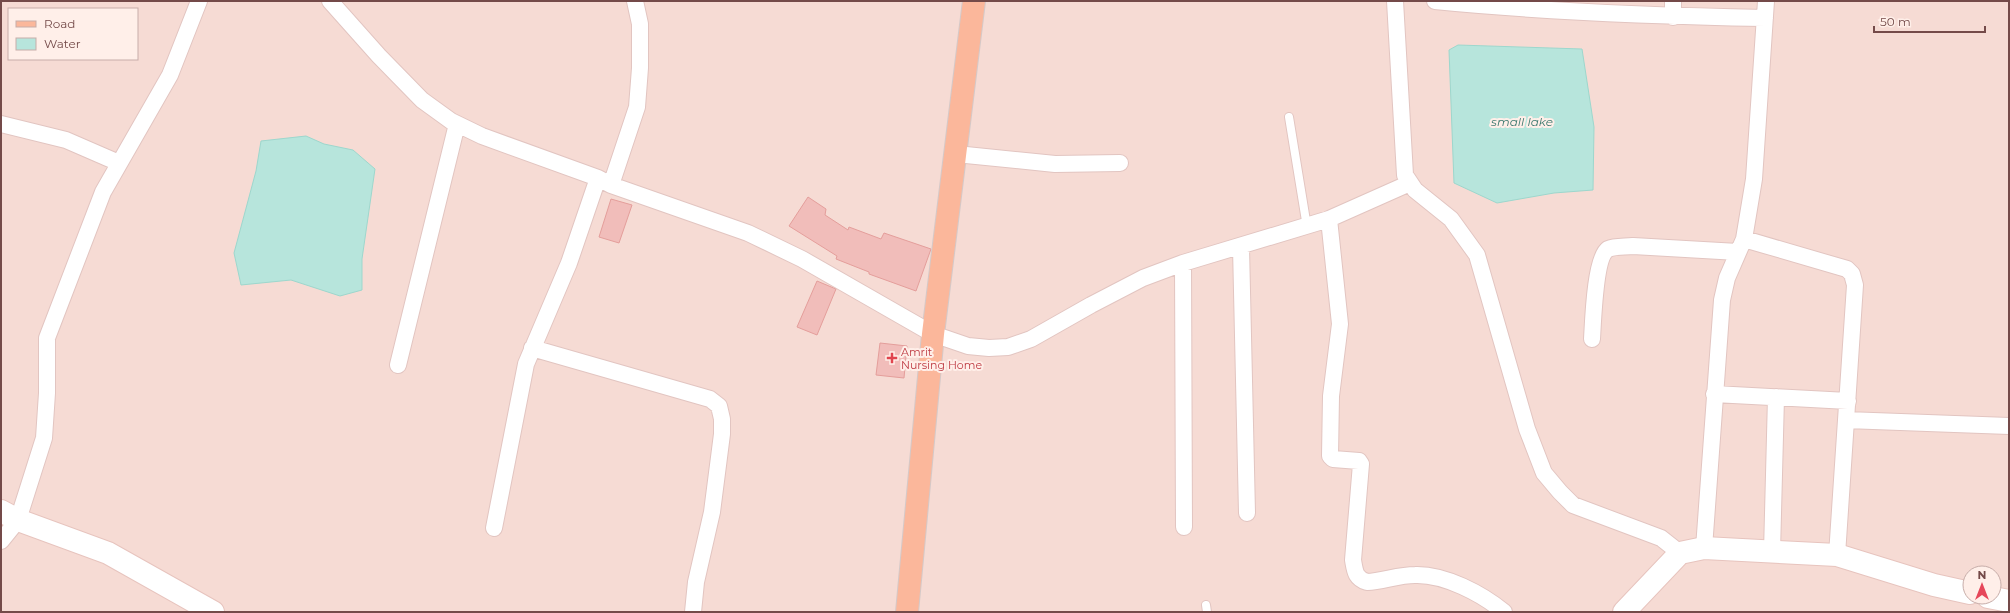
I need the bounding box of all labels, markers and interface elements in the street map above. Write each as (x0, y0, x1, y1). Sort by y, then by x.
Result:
legend (8, 8, 138, 60)
scale bar (1874, 8, 1985, 34)
text: 50 m (1880, 14, 1911, 29)
text: Road (44, 16, 75, 31)
text: Water (44, 36, 81, 51)
water label: small lake (1490, 114, 1553, 129)
place label: Amrit Nursing Home (901, 345, 982, 372)
marker: Amrit Nursing Home (886, 352, 898, 364)
north arrow (1962, 565, 2002, 605)
text: N (1978, 568, 1986, 582)

